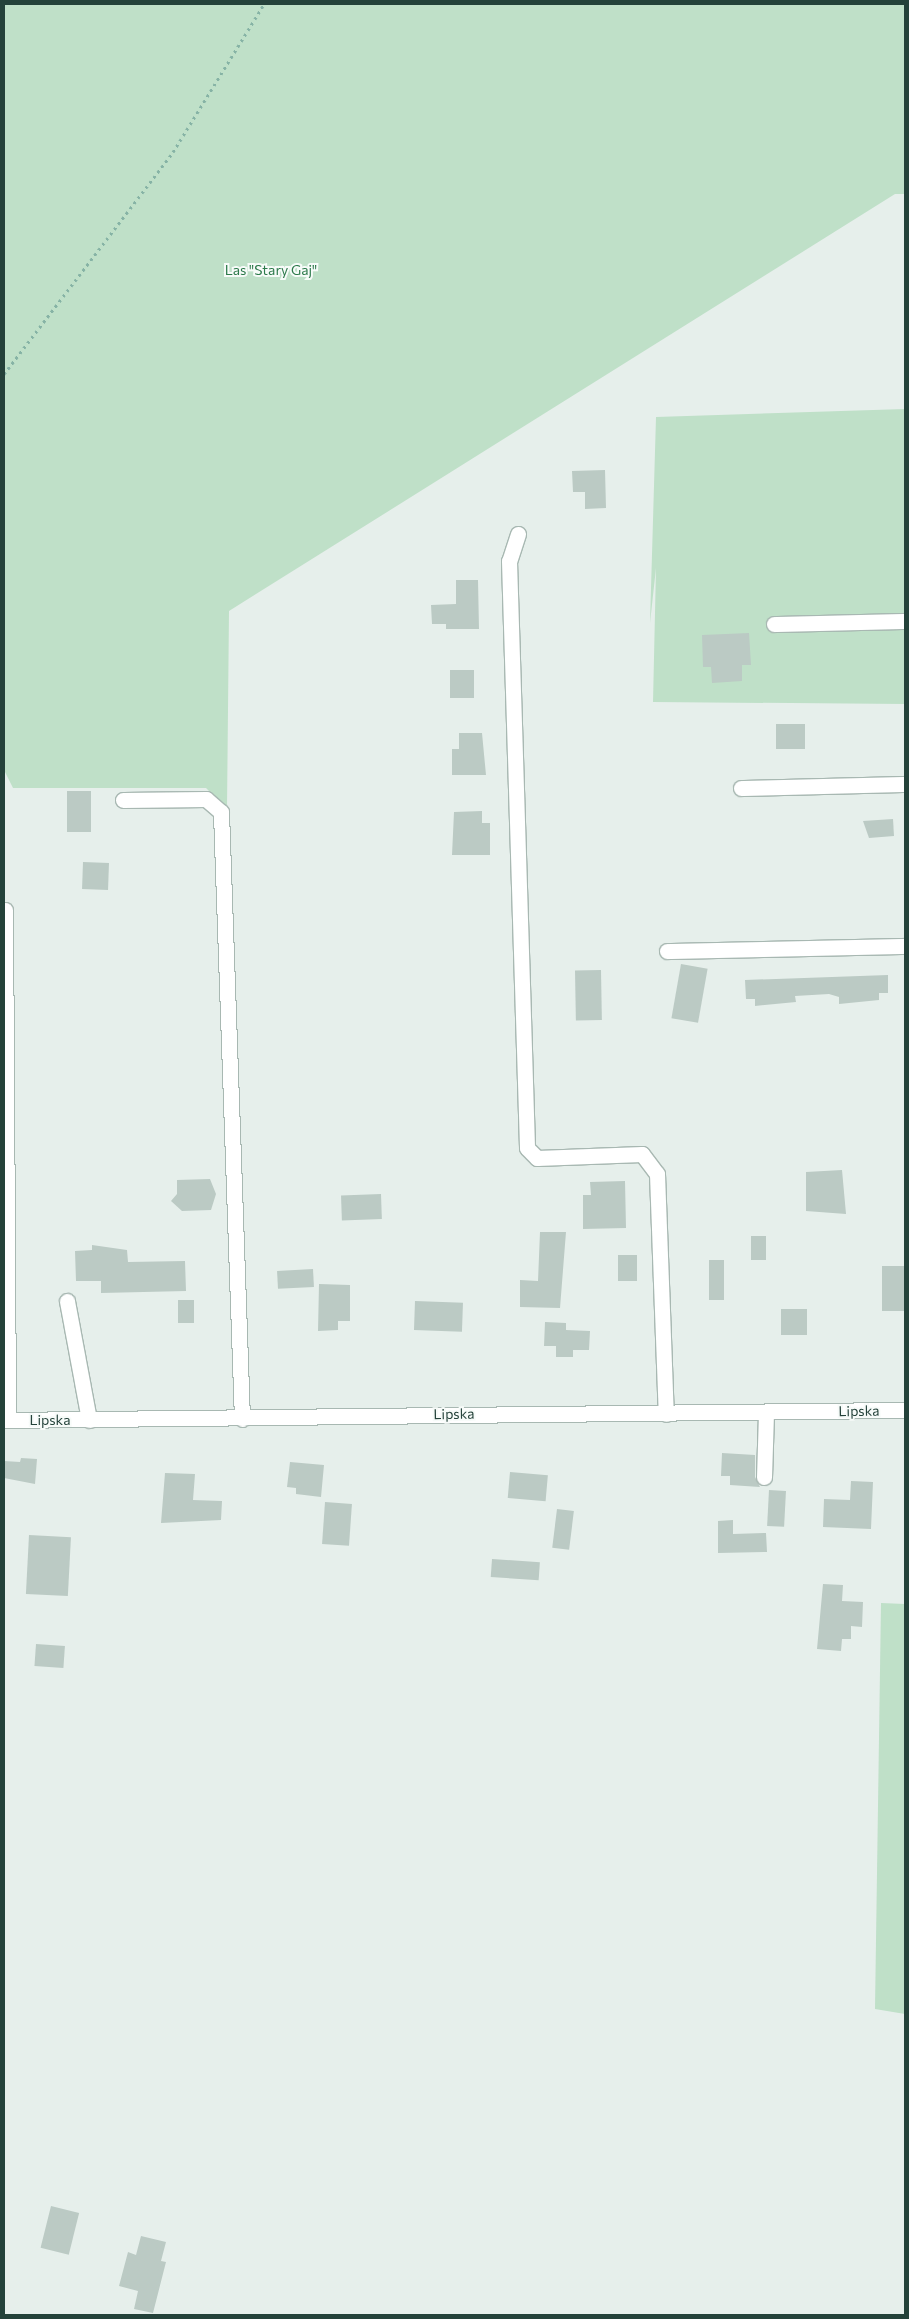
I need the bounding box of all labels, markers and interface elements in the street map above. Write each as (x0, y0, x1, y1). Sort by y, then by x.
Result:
park label: Las "Stary Gaj" (225, 262, 317, 278)
street label: Lipska (838, 1402, 880, 1420)
street label: Lipska (433, 1405, 475, 1423)
street label: Lipska (29, 1412, 71, 1428)

